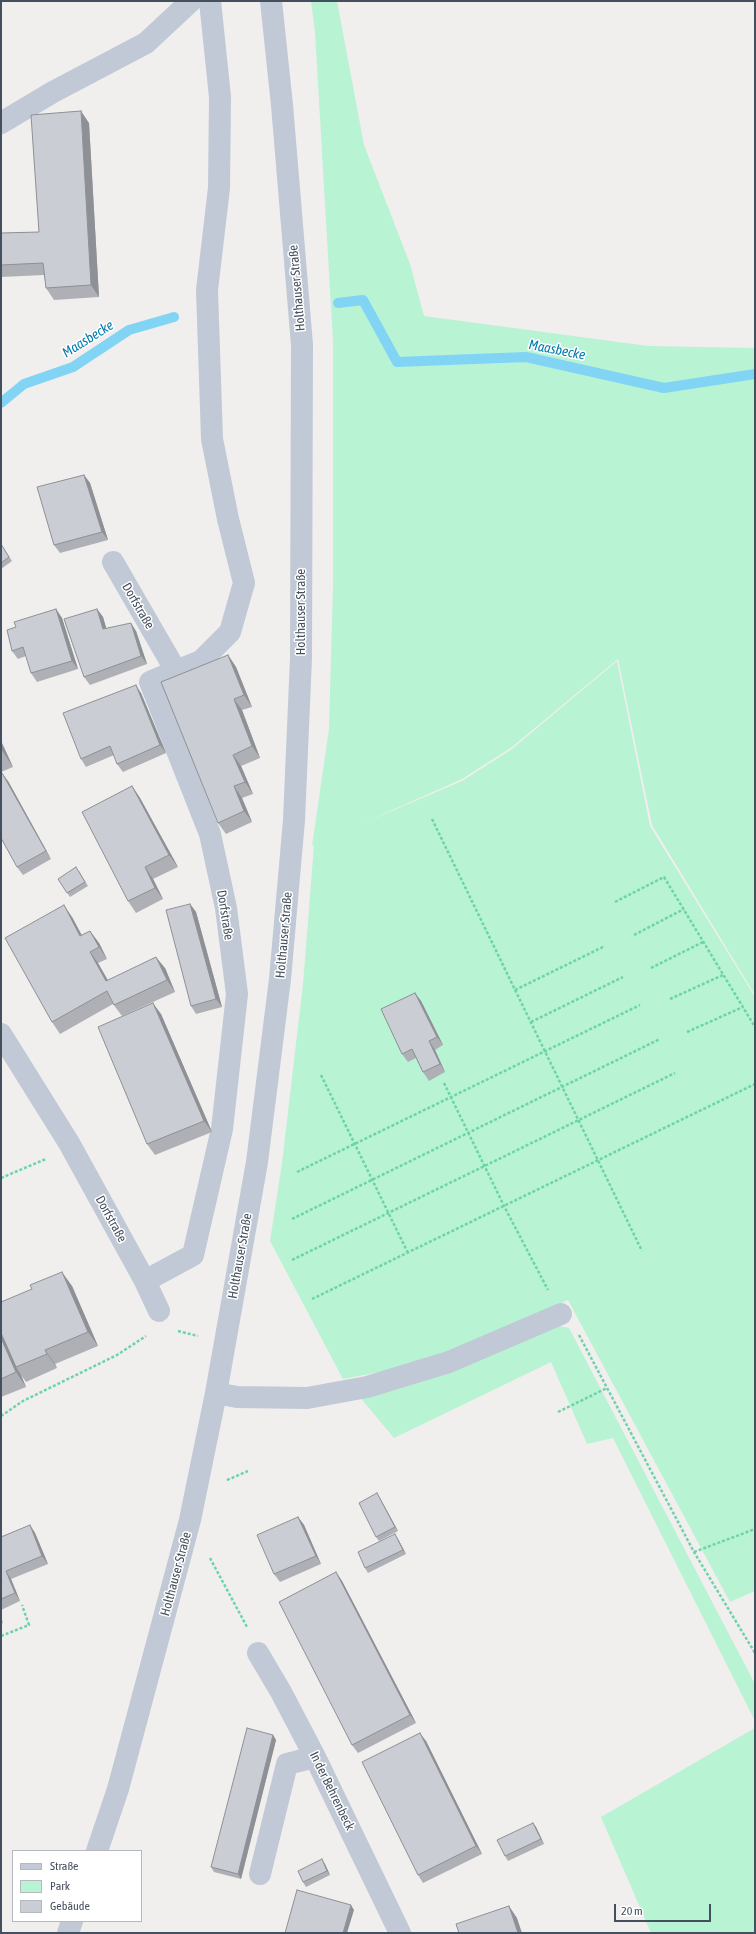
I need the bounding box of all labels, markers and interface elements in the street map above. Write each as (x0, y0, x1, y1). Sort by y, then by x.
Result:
street label: Holthauser Straße (285, 244, 309, 332)
water label: Maasbecke (59, 317, 117, 361)
water label: Maasbecke (527, 336, 587, 364)
street label: Holthauser Straße (293, 569, 309, 655)
street label: Dorfstraße (119, 580, 157, 632)
street label: Dorfstraße (213, 889, 237, 941)
street label: Holthauser Straße (272, 891, 296, 979)
street label: Dorfstraße (92, 1193, 130, 1245)
street label: Holthauser Straße (225, 1212, 255, 1300)
street label: Holthauser Straße (157, 1530, 195, 1618)
street label: In der Behrenbeck (306, 1749, 358, 1833)
legend (12, 1850, 142, 1922)
text: Straße (50, 1859, 78, 1873)
text: Park (50, 1879, 70, 1893)
scale bar (616, 1896, 713, 1922)
text: Gebäude (50, 1899, 90, 1913)
text: 20 m (621, 1904, 643, 1918)

